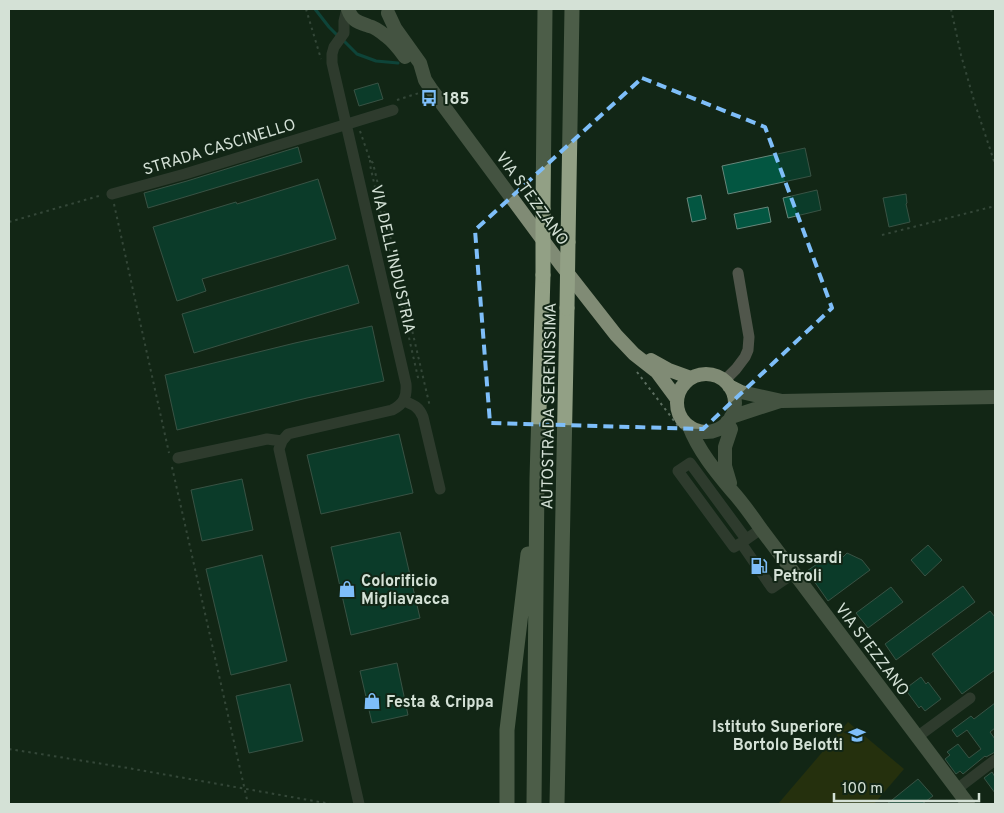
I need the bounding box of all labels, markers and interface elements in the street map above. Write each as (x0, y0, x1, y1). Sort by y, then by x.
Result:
bus stop icon: 185 (419, 88, 439, 108)
place label: 185 (443, 90, 469, 110)
street label: STRADA CASCINELLO (141, 115, 298, 181)
street label: VIA STEZZANO (491, 148, 572, 250)
street label: VIA DELL'INDUSTRIA (365, 183, 419, 336)
street label: AUTOSTRADA SERENISSIMA (538, 302, 562, 510)
place label: Trussardi Petroli (773, 549, 842, 587)
fuel station icon: Trussardi Petroli (749, 556, 769, 576)
place label: Colorificio Migliavacca (361, 572, 449, 610)
shop icon: Colorificio Migliavacca (337, 579, 357, 599)
street label: VIA STEZZANO (830, 600, 913, 701)
shop icon: Festa & Crippa (362, 691, 382, 711)
place label: Festa & Crippa (386, 693, 494, 713)
place label: Istituto Superiore Bortolo Belotti (712, 718, 843, 756)
school or university icon: Istituto Superiore Bortolo Belotti (847, 725, 867, 745)
scale bar (834, 770, 979, 802)
text: 100 m (842, 780, 883, 799)

